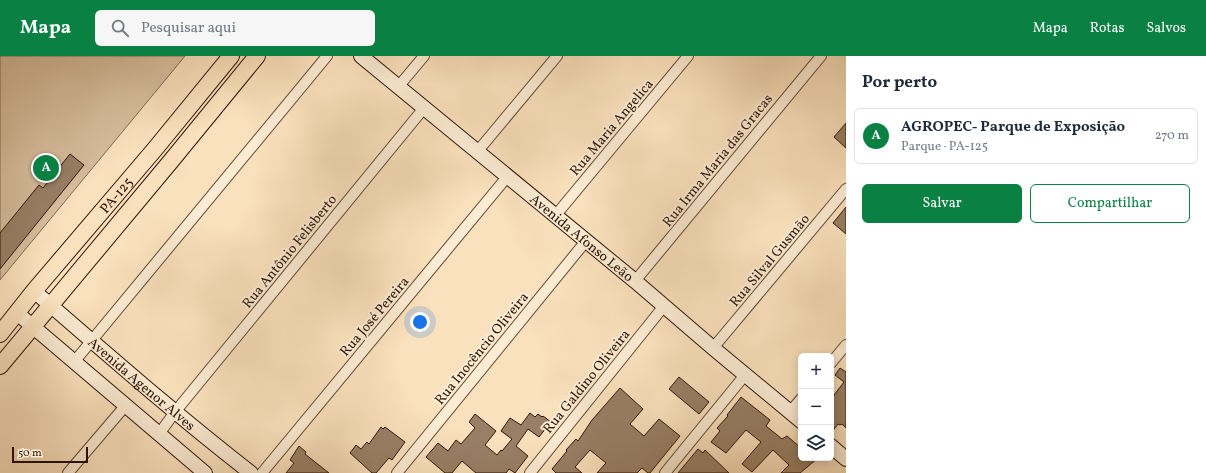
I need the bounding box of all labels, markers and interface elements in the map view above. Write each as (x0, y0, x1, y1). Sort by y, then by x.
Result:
search box (95, 10, 375, 46)
text: Mapa (20, 15, 71, 41)
icon: search (109, 17, 131, 39)
text: Pesquisar aqui (141, 18, 236, 39)
text: Mapa (1033, 19, 1068, 38)
text: Rotas (1090, 19, 1124, 38)
text: Salvos (1146, 19, 1186, 38)
text: Por perto (862, 71, 937, 94)
street label: Rua Maria Angelica (566, 76, 658, 180)
street label: Rua Irma Maria das Gracas (659, 90, 778, 231)
text: AGROPEC- Parque de Exposição (901, 117, 1125, 138)
text: A (871, 127, 881, 145)
text: 270 m (1155, 127, 1189, 145)
text: Parque · PA-125 (901, 138, 988, 156)
pin: A (33, 153, 59, 183)
street label: PA-125 (96, 174, 138, 218)
button: Salvar (862, 184, 1022, 223)
button: Compartilhar (1030, 184, 1190, 223)
street label: Avenida Afonso Leão (525, 190, 637, 287)
street label: Rua Antônio Felisberto (238, 191, 342, 313)
street label: Rua Silval Gusmão (726, 211, 815, 311)
street label: Rua José Pereira (336, 273, 414, 361)
street label: Rua Inocêncio Oliveira (431, 289, 533, 409)
your location (410, 312, 430, 332)
street label: Rua Galdino Oliveira (539, 326, 635, 438)
street label: Avenida Agenor Alves (83, 334, 199, 436)
map controls (798, 353, 834, 461)
button: + (798, 353, 834, 389)
button: − (798, 389, 834, 425)
button: layers (798, 425, 834, 461)
scale bar (12, 445, 88, 464)
text: 50 m (18, 446, 42, 461)

